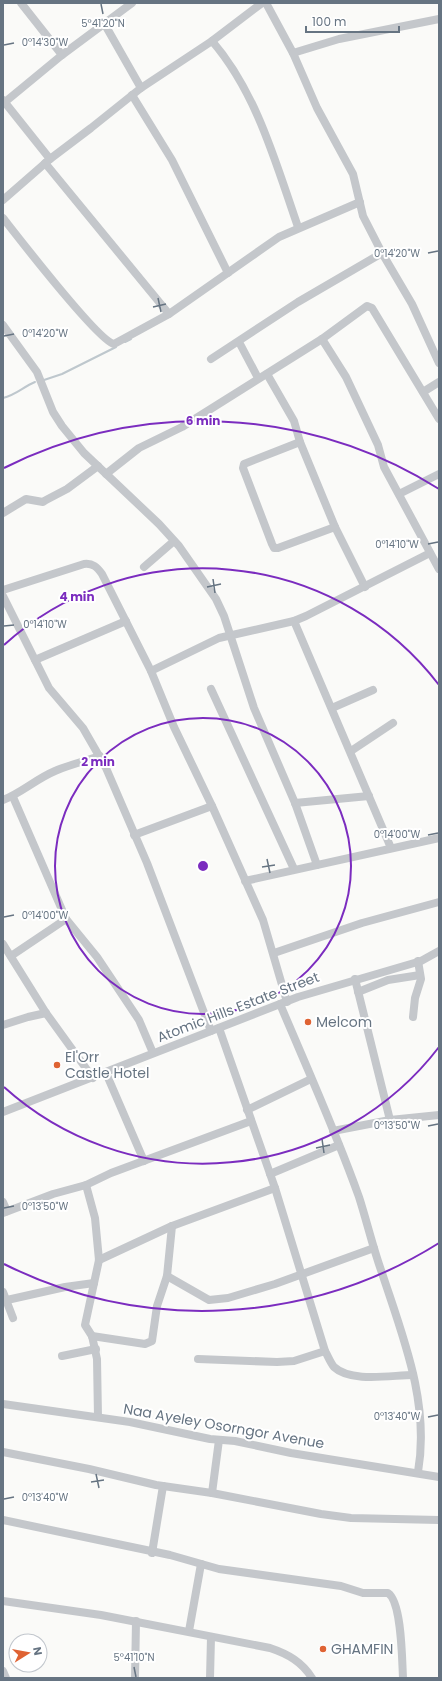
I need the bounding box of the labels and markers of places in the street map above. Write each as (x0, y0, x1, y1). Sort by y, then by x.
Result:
centre of rings (196, 859, 210, 873)
place label: Melcom (316, 1012, 372, 1032)
marker: Melcom (303, 1017, 313, 1027)
place label: El'Orr Castle Hotel (65, 1047, 149, 1083)
marker: El'Orr Castle Hotel (52, 1060, 62, 1070)
place label: GHAMFIN (331, 1639, 393, 1659)
marker: GHAMFIN (318, 1644, 328, 1654)

